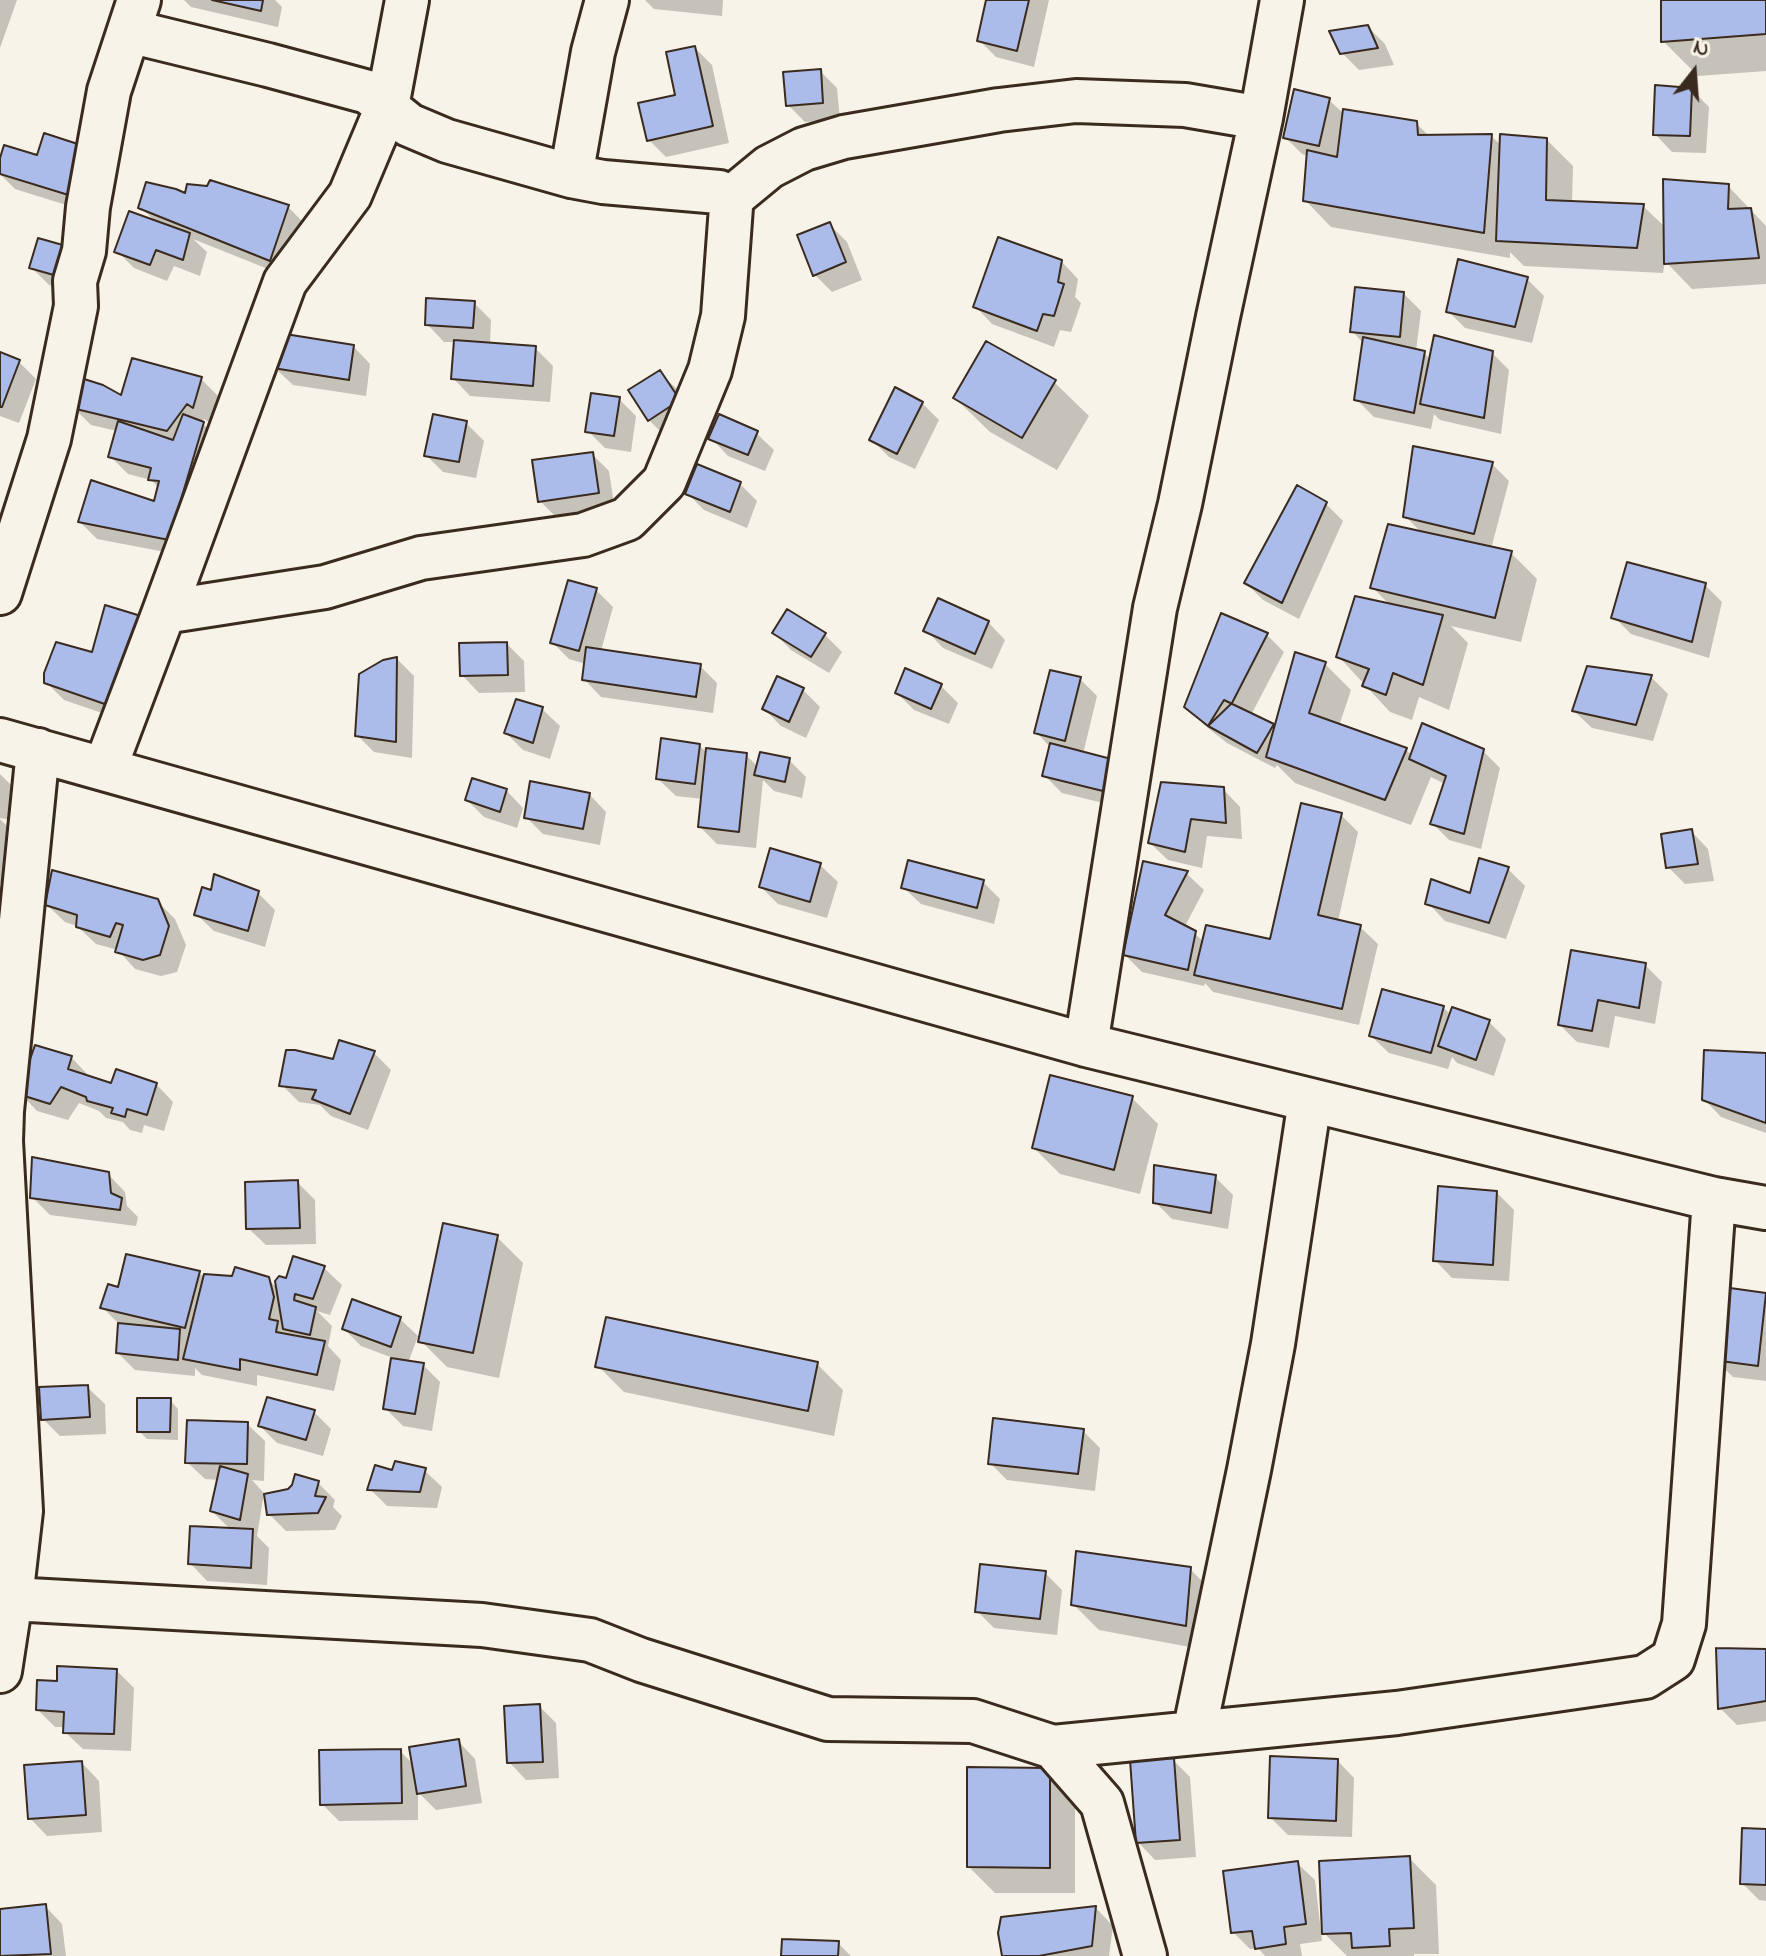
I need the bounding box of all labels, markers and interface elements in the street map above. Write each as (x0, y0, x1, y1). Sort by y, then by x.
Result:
north arrow (1654, 32, 1734, 112)
text: N (1689, 32, 1713, 67)

